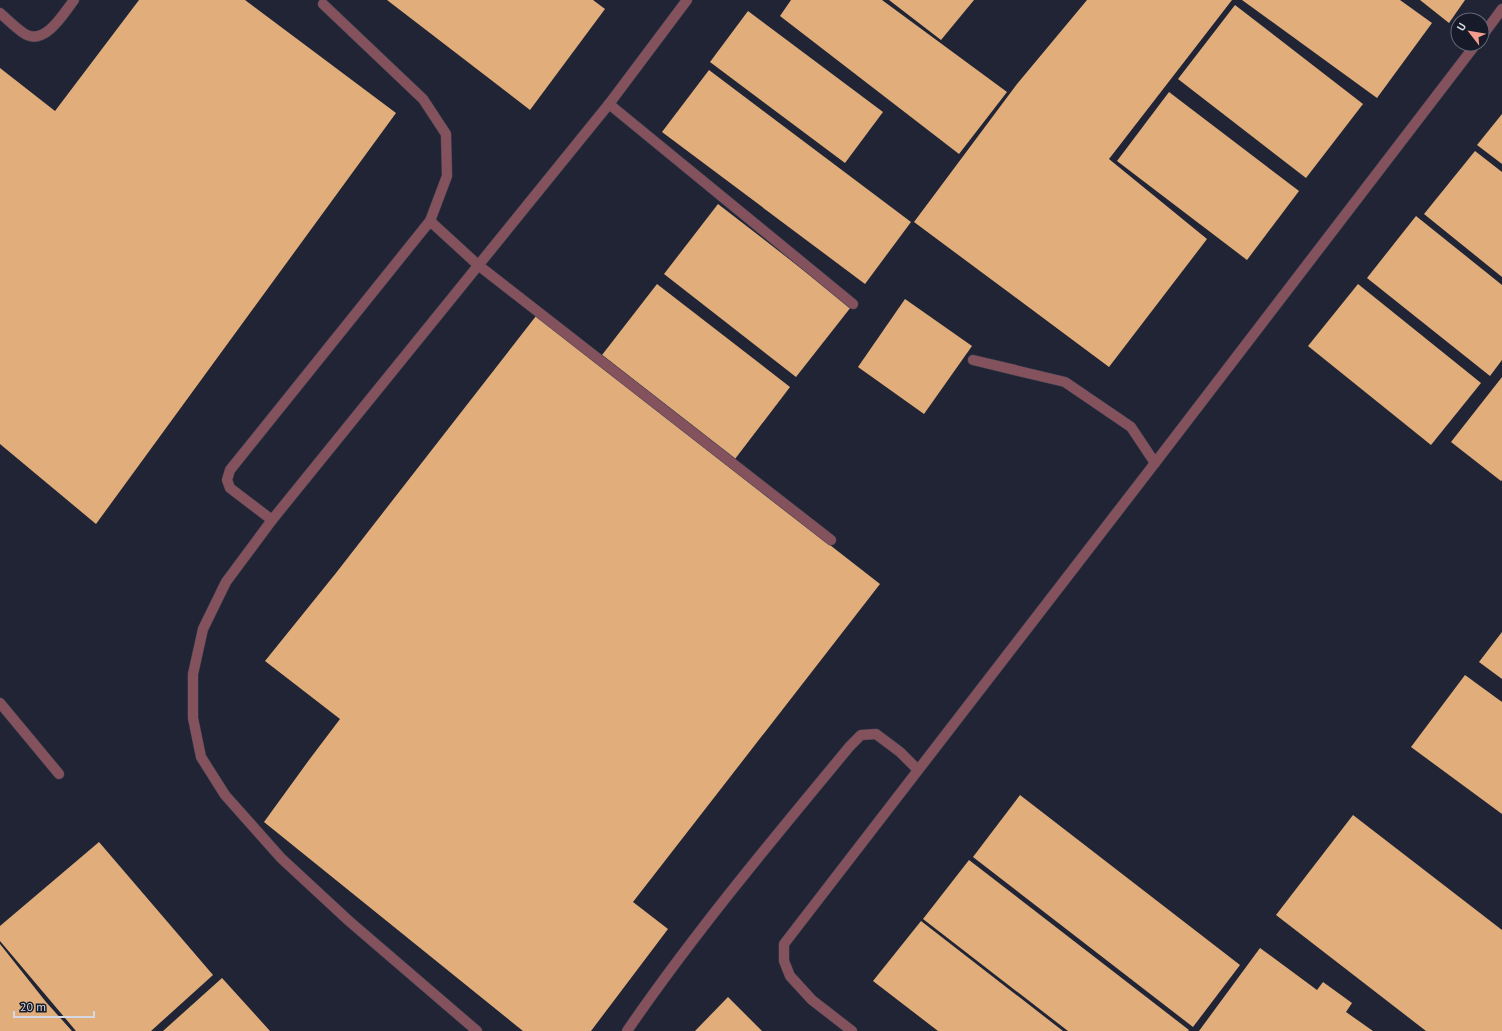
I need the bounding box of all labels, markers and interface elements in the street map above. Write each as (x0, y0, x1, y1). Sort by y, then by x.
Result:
north arrow (1450, 12, 1490, 52)
text: U (1454, 20, 1469, 33)
scale bar (14, 993, 94, 1019)
text: 20 m (20, 999, 46, 1014)

